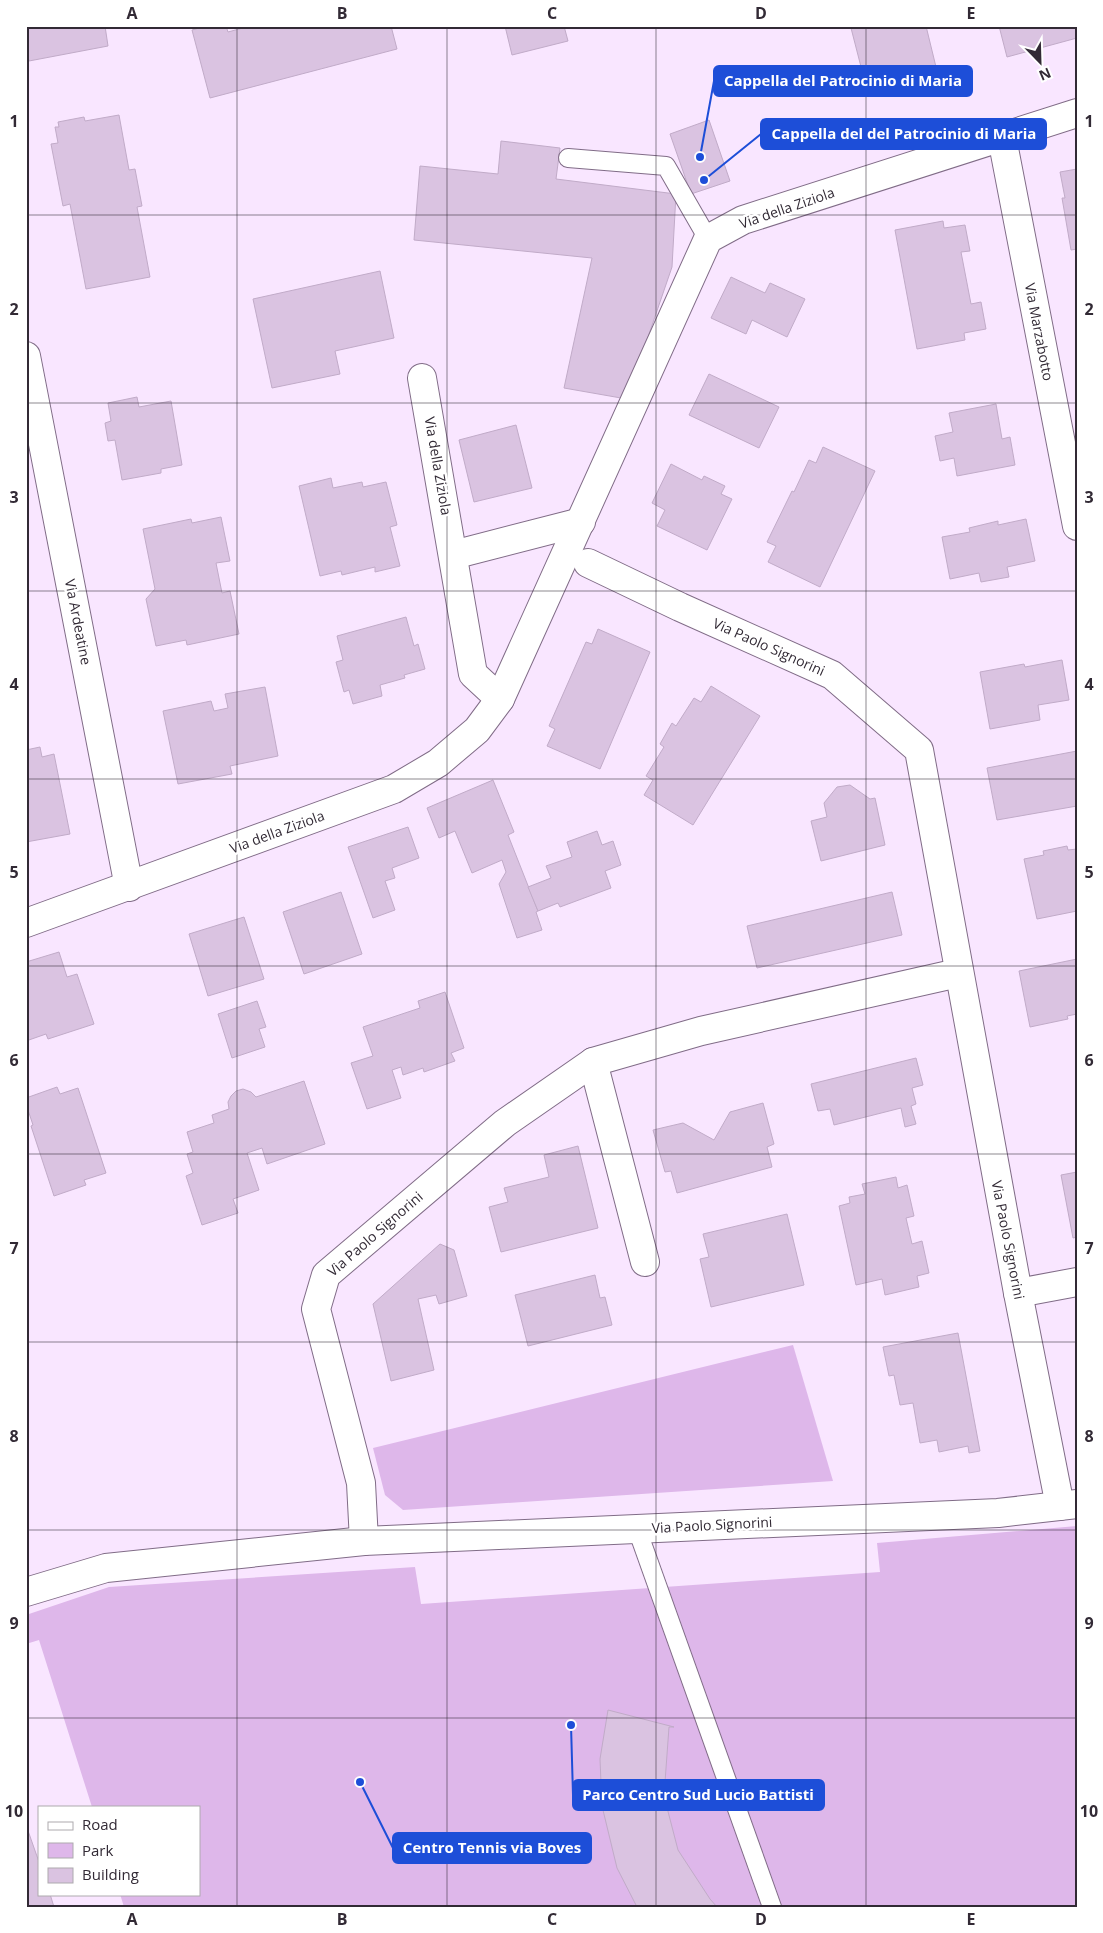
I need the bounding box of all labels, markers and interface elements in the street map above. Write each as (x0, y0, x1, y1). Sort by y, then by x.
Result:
text: A (126, 2, 138, 24)
text: B (337, 2, 347, 24)
text: C (547, 2, 557, 24)
text: D (755, 2, 767, 24)
text: E (967, 2, 976, 24)
north arrow (1016, 38, 1066, 88)
text: N (1036, 63, 1054, 85)
callout: Cappella del Patrocinio di Maria (714, 66, 972, 96)
text: Cappella del Patrocinio di Maria (724, 70, 962, 90)
text: 1 (9, 110, 19, 132)
text: 1 (1084, 110, 1094, 132)
callout: Cappella del del Patrocinio di Maria (761, 119, 1046, 149)
text: Cappella del del Patrocinio di Maria (772, 123, 1036, 143)
street label: Via della Ziziola (737, 182, 837, 233)
street label: Via Marzabotto (1021, 281, 1058, 382)
text: 2 (9, 298, 19, 320)
text: 2 (1084, 298, 1094, 320)
street label: Via della Ziziola (420, 415, 456, 517)
text: 3 (9, 486, 19, 508)
text: 3 (1084, 486, 1094, 508)
street label: Via Ardeatine (61, 577, 96, 667)
street label: Via Paolo Signorini (710, 613, 828, 680)
text: 4 (9, 673, 19, 695)
text: 4 (1084, 673, 1094, 695)
street label: Via della Ziziola (227, 806, 327, 857)
text: 5 (9, 861, 19, 883)
text: 5 (1084, 861, 1094, 883)
text: 6 (9, 1049, 19, 1071)
text: 6 (1084, 1049, 1094, 1071)
street label: Via Paolo Signorini (988, 1179, 1029, 1301)
street label: Via Paolo Signorini (323, 1187, 426, 1280)
text: 7 (9, 1237, 19, 1259)
text: 7 (1084, 1237, 1094, 1259)
text: 8 (9, 1425, 19, 1447)
text: 8 (1084, 1425, 1094, 1447)
street label: Via Paolo Signorini (651, 1512, 773, 1537)
text: 9 (9, 1612, 19, 1634)
text: 9 (1084, 1612, 1094, 1634)
callout: Parco Centro Sud Lucio Battisti (573, 1780, 824, 1810)
text: Parco Centro Sud Lucio Battisti (582, 1784, 814, 1804)
text: 10 (5, 1800, 23, 1822)
text: 10 (1080, 1800, 1098, 1822)
legend (38, 1806, 200, 1896)
text: Road (82, 1814, 118, 1834)
callout: Centro Tennis via Boves (393, 1833, 591, 1863)
text: Centro Tennis via Boves (403, 1837, 581, 1857)
text: Park (82, 1840, 113, 1860)
text: Building (82, 1864, 139, 1884)
text: A (126, 1908, 138, 1930)
text: B (337, 1908, 347, 1930)
text: C (547, 1908, 557, 1930)
text: D (755, 1908, 767, 1930)
text: E (967, 1908, 976, 1930)

